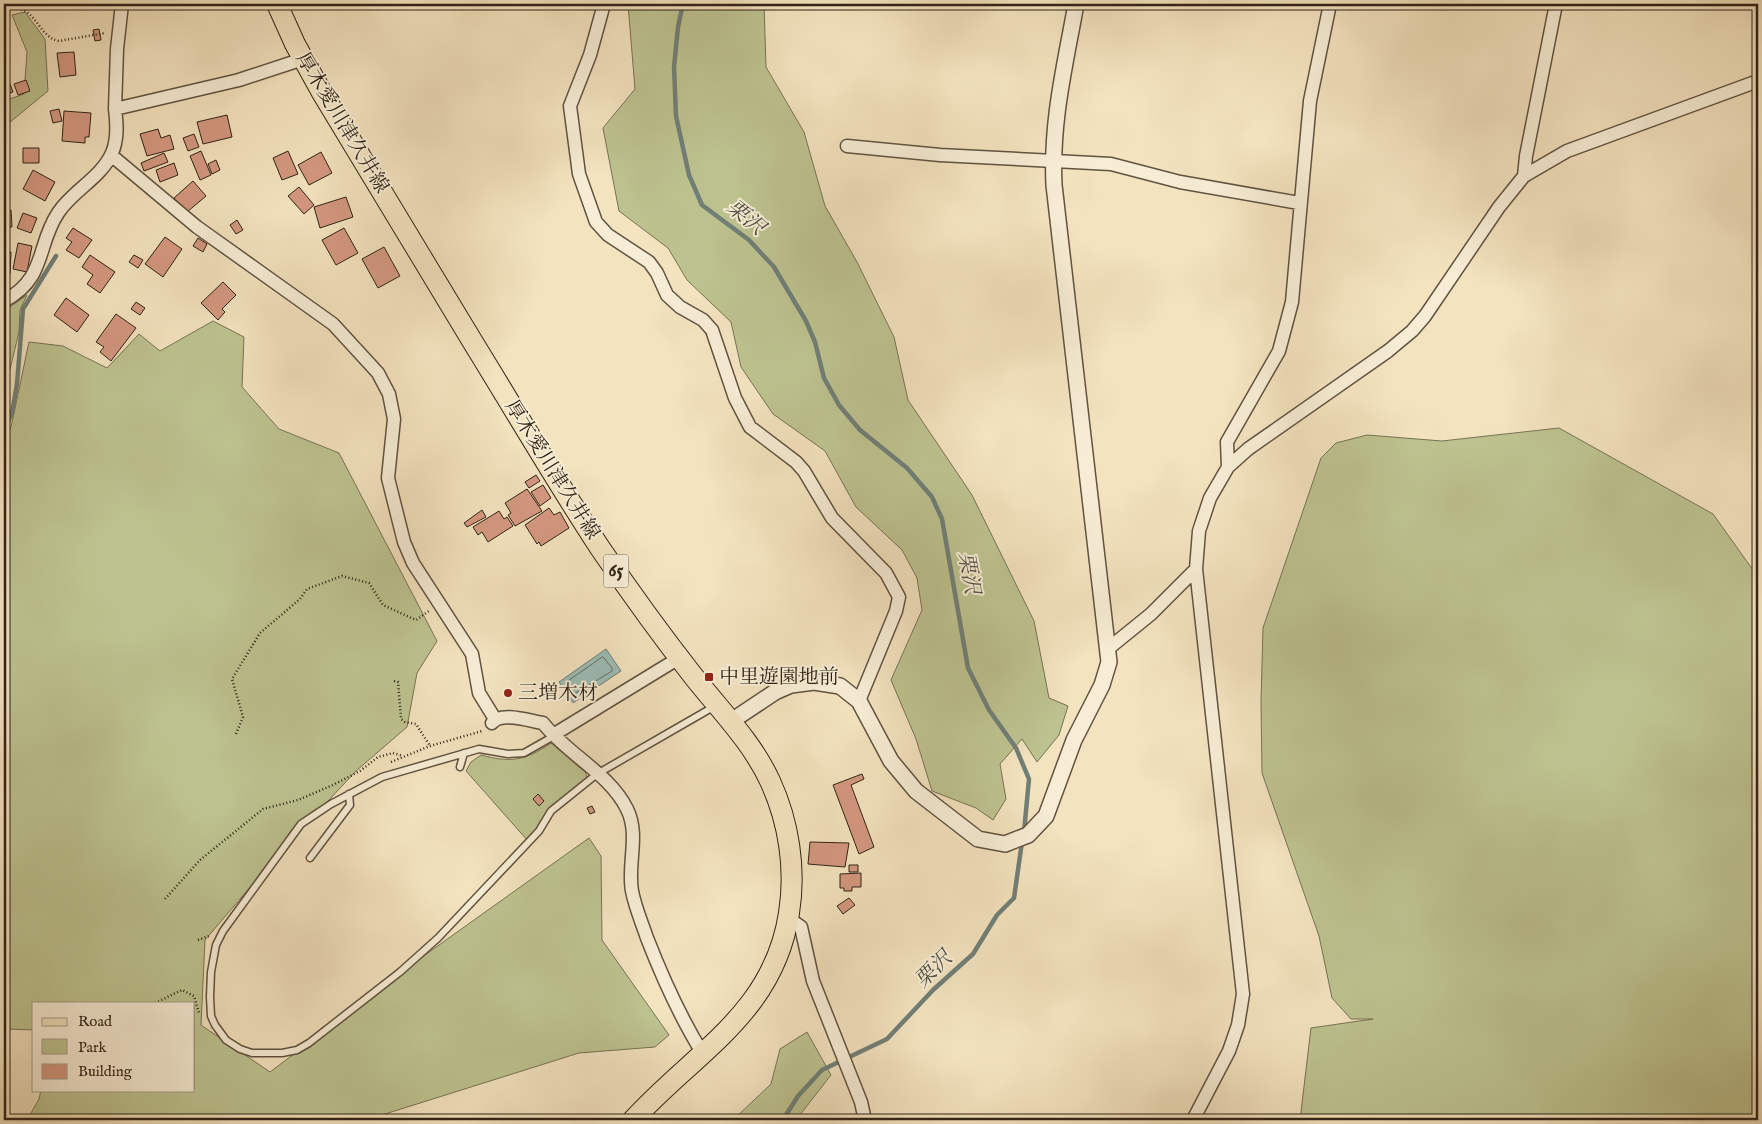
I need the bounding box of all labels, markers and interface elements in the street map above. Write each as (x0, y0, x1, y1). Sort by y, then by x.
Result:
street label: 厚木愛川津久井線 (290, 48, 394, 198)
water label: 栗沢 (720, 194, 772, 244)
street label: 厚木愛川津久井線 (499, 396, 605, 544)
water label: 栗沢 (951, 550, 985, 599)
road number: 65 (604, 554, 628, 588)
place label: 中里遊園地前 (719, 665, 839, 690)
marker: 中里遊園地前 (703, 671, 715, 683)
place label: 三増木材 (518, 681, 598, 706)
marker: 三増木材 (502, 687, 514, 699)
water label: 栗沢 (910, 943, 961, 994)
legend (32, 1002, 195, 1092)
text: Road (78, 1012, 113, 1031)
text: Park (78, 1038, 108, 1057)
text: Building (78, 1062, 133, 1081)

